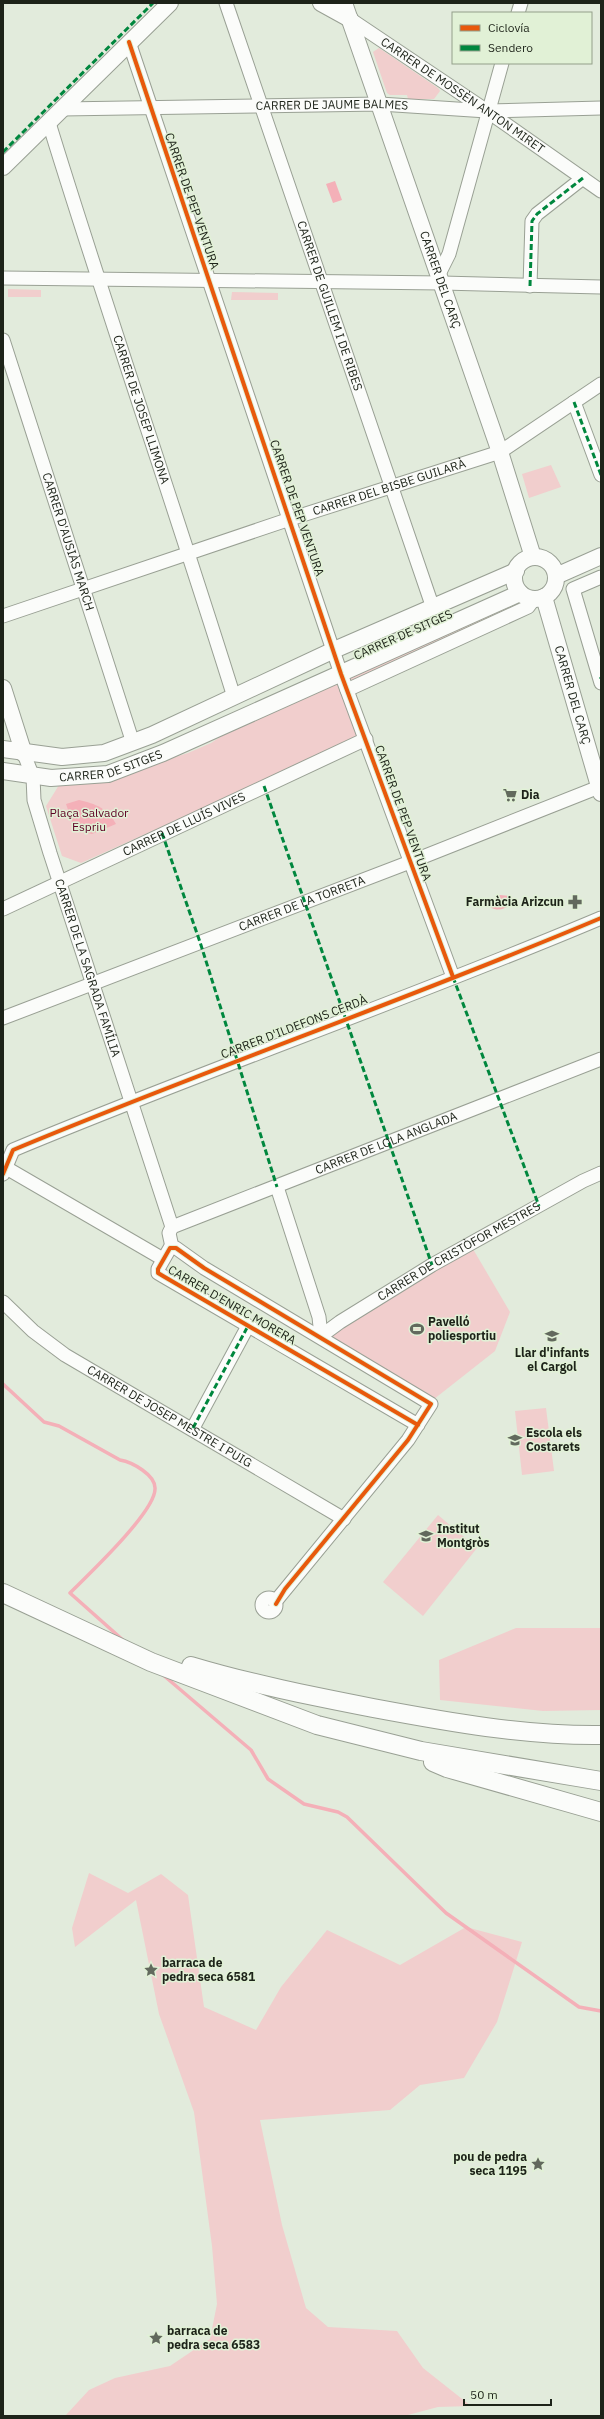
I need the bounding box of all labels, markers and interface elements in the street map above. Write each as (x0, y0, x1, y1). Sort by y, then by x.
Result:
legend (452, 12, 592, 64)
text: Ciclovía (488, 20, 530, 35)
street label: CARRER DE MOSSÈN ANTON MIRET (378, 34, 548, 156)
text: Sendero (488, 40, 533, 55)
street label: CARRER DE JAUME BALMES (256, 96, 409, 113)
street label: CARRER DE PEP VENTURA (162, 131, 223, 271)
street label: CARRER DE GUILLEM I DE RIBES (294, 219, 366, 393)
street label: CARRER DEL CARÇ (417, 229, 465, 331)
street label: CARRER DE JOSEP LLIMONA (110, 333, 173, 486)
street label: CARRER DE PEP VENTURA (267, 438, 328, 578)
street label: CARRER DEL BISBE GUILARÀ (311, 455, 468, 518)
street label: CARRER D'AUSIÀS MARCH (39, 471, 98, 613)
street label: CARRER DE SITGES (351, 606, 455, 663)
street label: CARRER DEL CARÇ (551, 644, 595, 746)
street label: CARRER DE PEP VENTURA (372, 743, 435, 883)
street label: CARRER DE SITGES (59, 746, 164, 784)
supermarket icon: Dia (502, 787, 518, 803)
place label: Dia (521, 787, 540, 802)
street label: CARRER DE LLUÍS VIVES (120, 789, 248, 859)
park label: Plaça Salvador Espriu (49, 805, 129, 834)
street label: CARRER DE LA TORRETA (236, 872, 367, 934)
street label: CARRER DE LA SAGRADA FAMÍLIA (52, 877, 124, 1059)
place label: Farmàcia Arizcun (466, 894, 564, 909)
pharmacy icon: Farmàcia Arizcun (567, 894, 583, 910)
street label: CARRER D'ILDEFONS CERDÀ (218, 992, 369, 1061)
street label: CARRER DE LOLA ANGLADA (313, 1108, 459, 1177)
street label: CARRER DE CRISTÒFOR MESTRES (375, 1198, 543, 1304)
street label: CARRER D'ENRIC MORERA (166, 1262, 299, 1348)
place label: Pavelló poliesportiu (428, 1314, 496, 1343)
sports icon: Pavelló poliesportiu (409, 1321, 425, 1337)
school or university icon: Llar d'infants el Cargol (544, 1328, 560, 1344)
place label: Llar d'infants el Cargol (515, 1345, 589, 1374)
street label: CARRER DE JOSEP MESTRE I PUIG (85, 1362, 255, 1470)
place label: Escola els Costarets (526, 1425, 582, 1454)
school or university icon: Escola els Costarets (507, 1432, 523, 1448)
place label: Institut Montgròs (437, 1521, 490, 1550)
school or university icon: Institut Montgròs (418, 1528, 434, 1544)
place label: barraca de pedra seca 6581 (162, 1955, 255, 1984)
place icon: barraca de pedra seca 6581 (143, 1962, 159, 1978)
place label: pou de pedra seca 1195 (453, 2149, 527, 2178)
place icon: pou de pedra seca 1195 (530, 2156, 546, 2172)
place label: barraca de pedra seca 6583 (167, 2323, 260, 2352)
place icon: barraca de pedra seca 6583 (148, 2330, 164, 2346)
scale bar (464, 2381, 551, 2407)
text: 50 m (470, 2387, 498, 2402)

